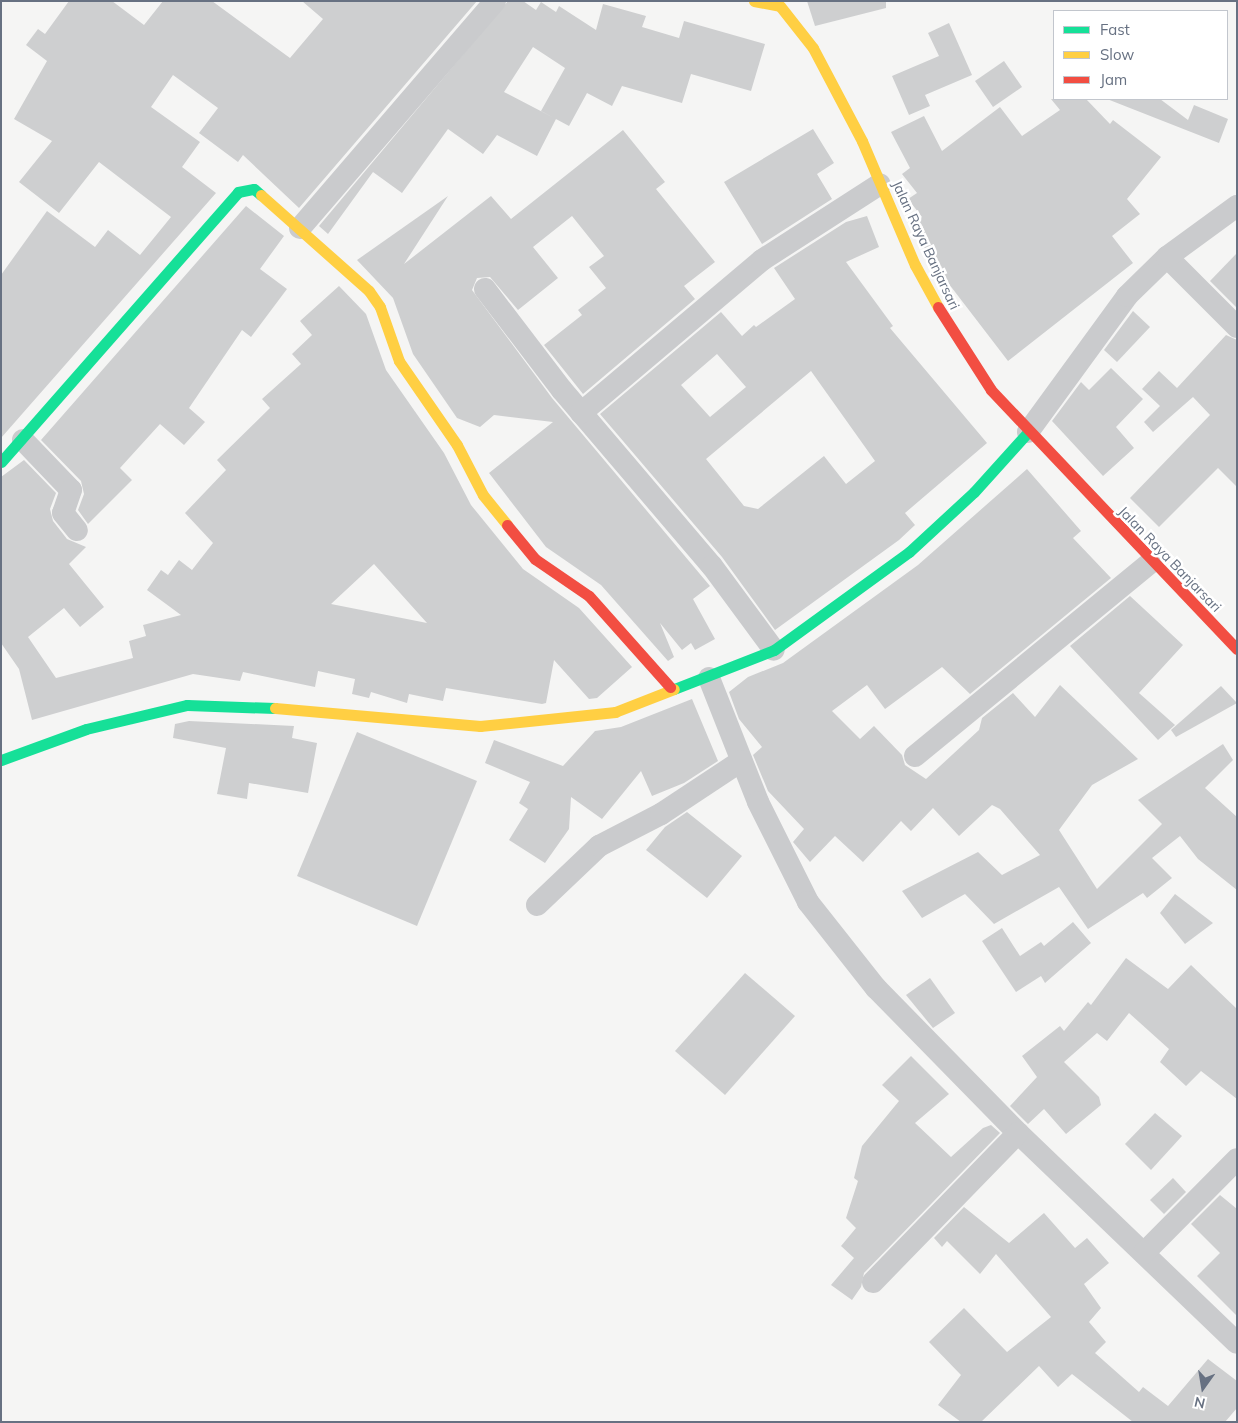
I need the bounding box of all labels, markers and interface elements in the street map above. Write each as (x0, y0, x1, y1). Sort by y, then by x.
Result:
legend (1053, 10, 1228, 100)
text: Fast (1100, 20, 1130, 39)
text: Slow (1100, 45, 1134, 64)
text: Jam (1100, 70, 1127, 89)
street label: Jalan Raya Banjarsari (889, 178, 963, 312)
street label: Jalan Raya Banjarsari (1115, 503, 1225, 615)
north arrow (1178, 1363, 1228, 1413)
text: N (1192, 1393, 1207, 1413)

